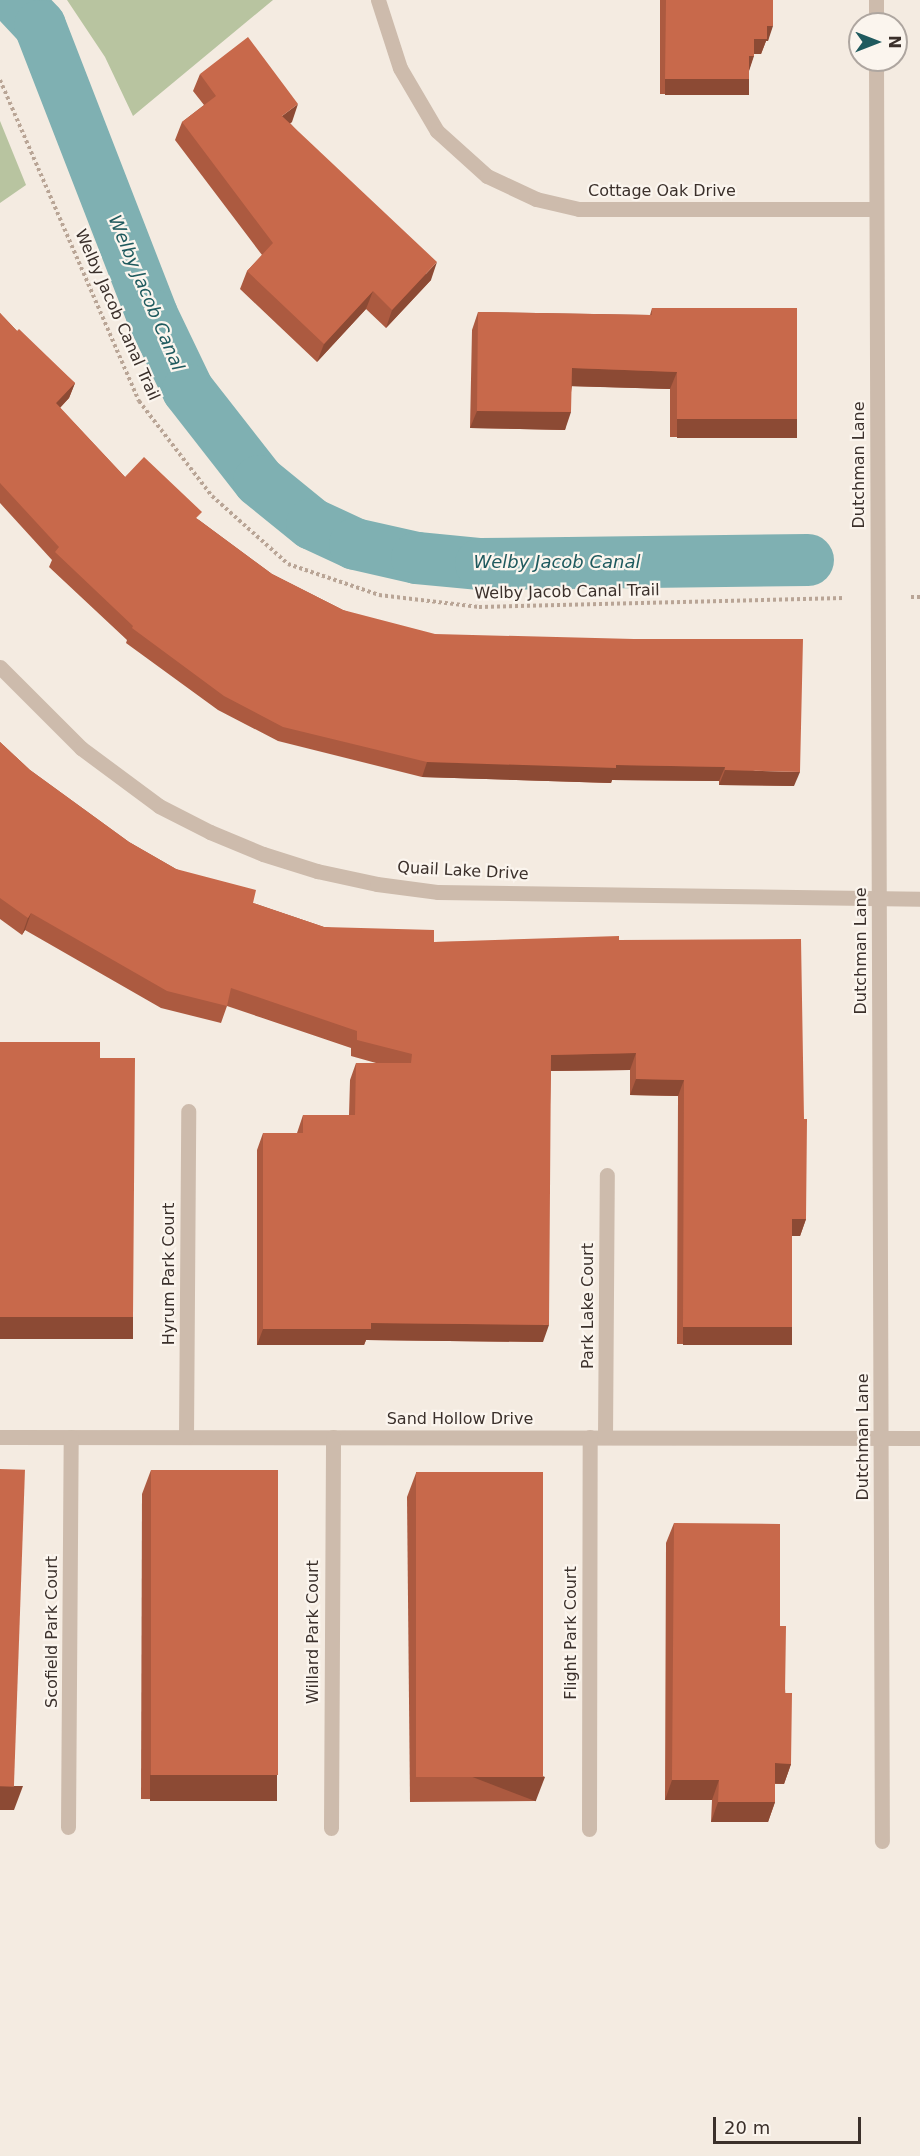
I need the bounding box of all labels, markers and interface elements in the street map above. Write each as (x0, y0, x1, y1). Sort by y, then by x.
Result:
north arrow (848, 12, 908, 72)
text: N (885, 35, 904, 49)
street label: Cottage Oak Drive (588, 181, 736, 201)
water label: Welby Jacob Canal (103, 212, 189, 374)
street label: Welby Jacob Canal Trail (71, 226, 163, 404)
street label: Dutchman Lane (849, 402, 869, 528)
water label: Welby Jacob Canal (473, 551, 641, 573)
street label: Welby Jacob Canal Trail (474, 581, 660, 603)
street label: Quail Lake Drive (397, 858, 529, 884)
street label: Dutchman Lane (851, 888, 871, 1014)
street label: Hyrum Park Court (159, 1203, 179, 1345)
street label: Park Lake Court (578, 1243, 598, 1369)
street label: Dutchman Lane (853, 1374, 873, 1500)
street label: Sand Hollow Drive (387, 1409, 533, 1429)
street label: Scofield Park Court (42, 1556, 62, 1708)
street label: Willard Park Court (303, 1560, 323, 1704)
street label: Flight Park Court (561, 1566, 581, 1700)
scale bar (716, 2105, 864, 2143)
text: 20 m (724, 2117, 770, 2138)

